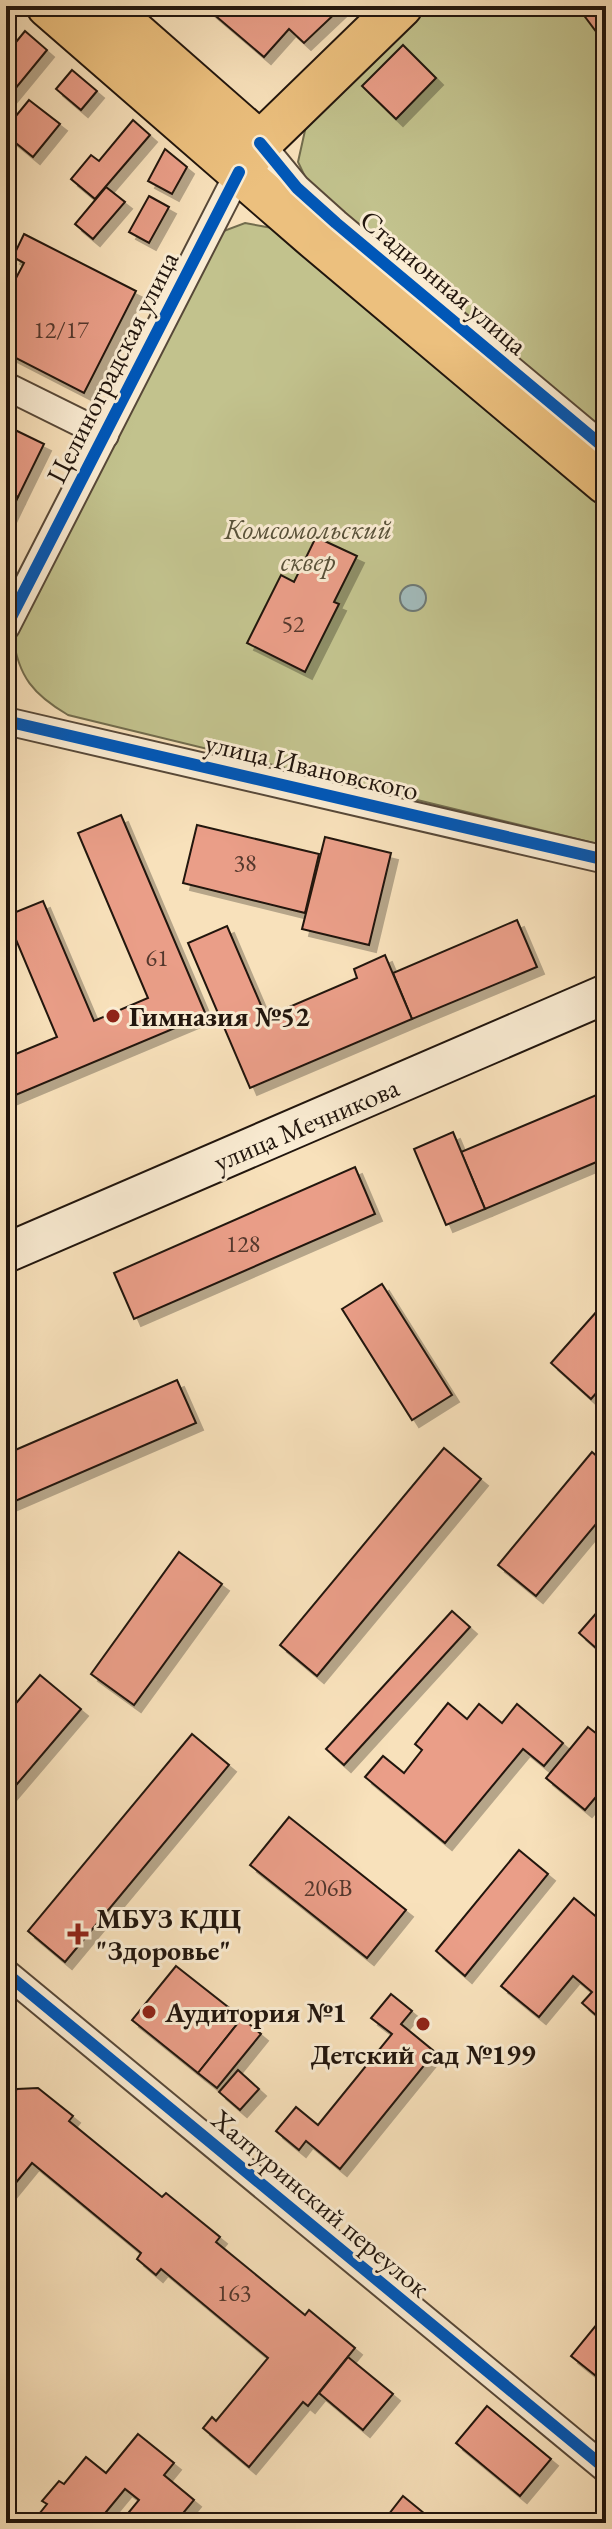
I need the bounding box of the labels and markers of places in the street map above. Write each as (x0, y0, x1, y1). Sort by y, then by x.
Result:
place label: Гимназия №52 (129, 998, 310, 1034)
marker: Гимназия №52 (104, 1007, 122, 1025)
place label: МБУЗ КДЦ "Здоровье" (96, 1900, 241, 1968)
marker: МБУЗ КДЦ "Здоровье" (67, 1923, 89, 1945)
place label: Аудитория №1 (164, 1994, 347, 2030)
marker: Аудитория №1 (140, 2003, 158, 2021)
marker: Детский сад №199 (414, 2015, 432, 2033)
place label: Детский сад №199 (310, 2036, 536, 2072)

